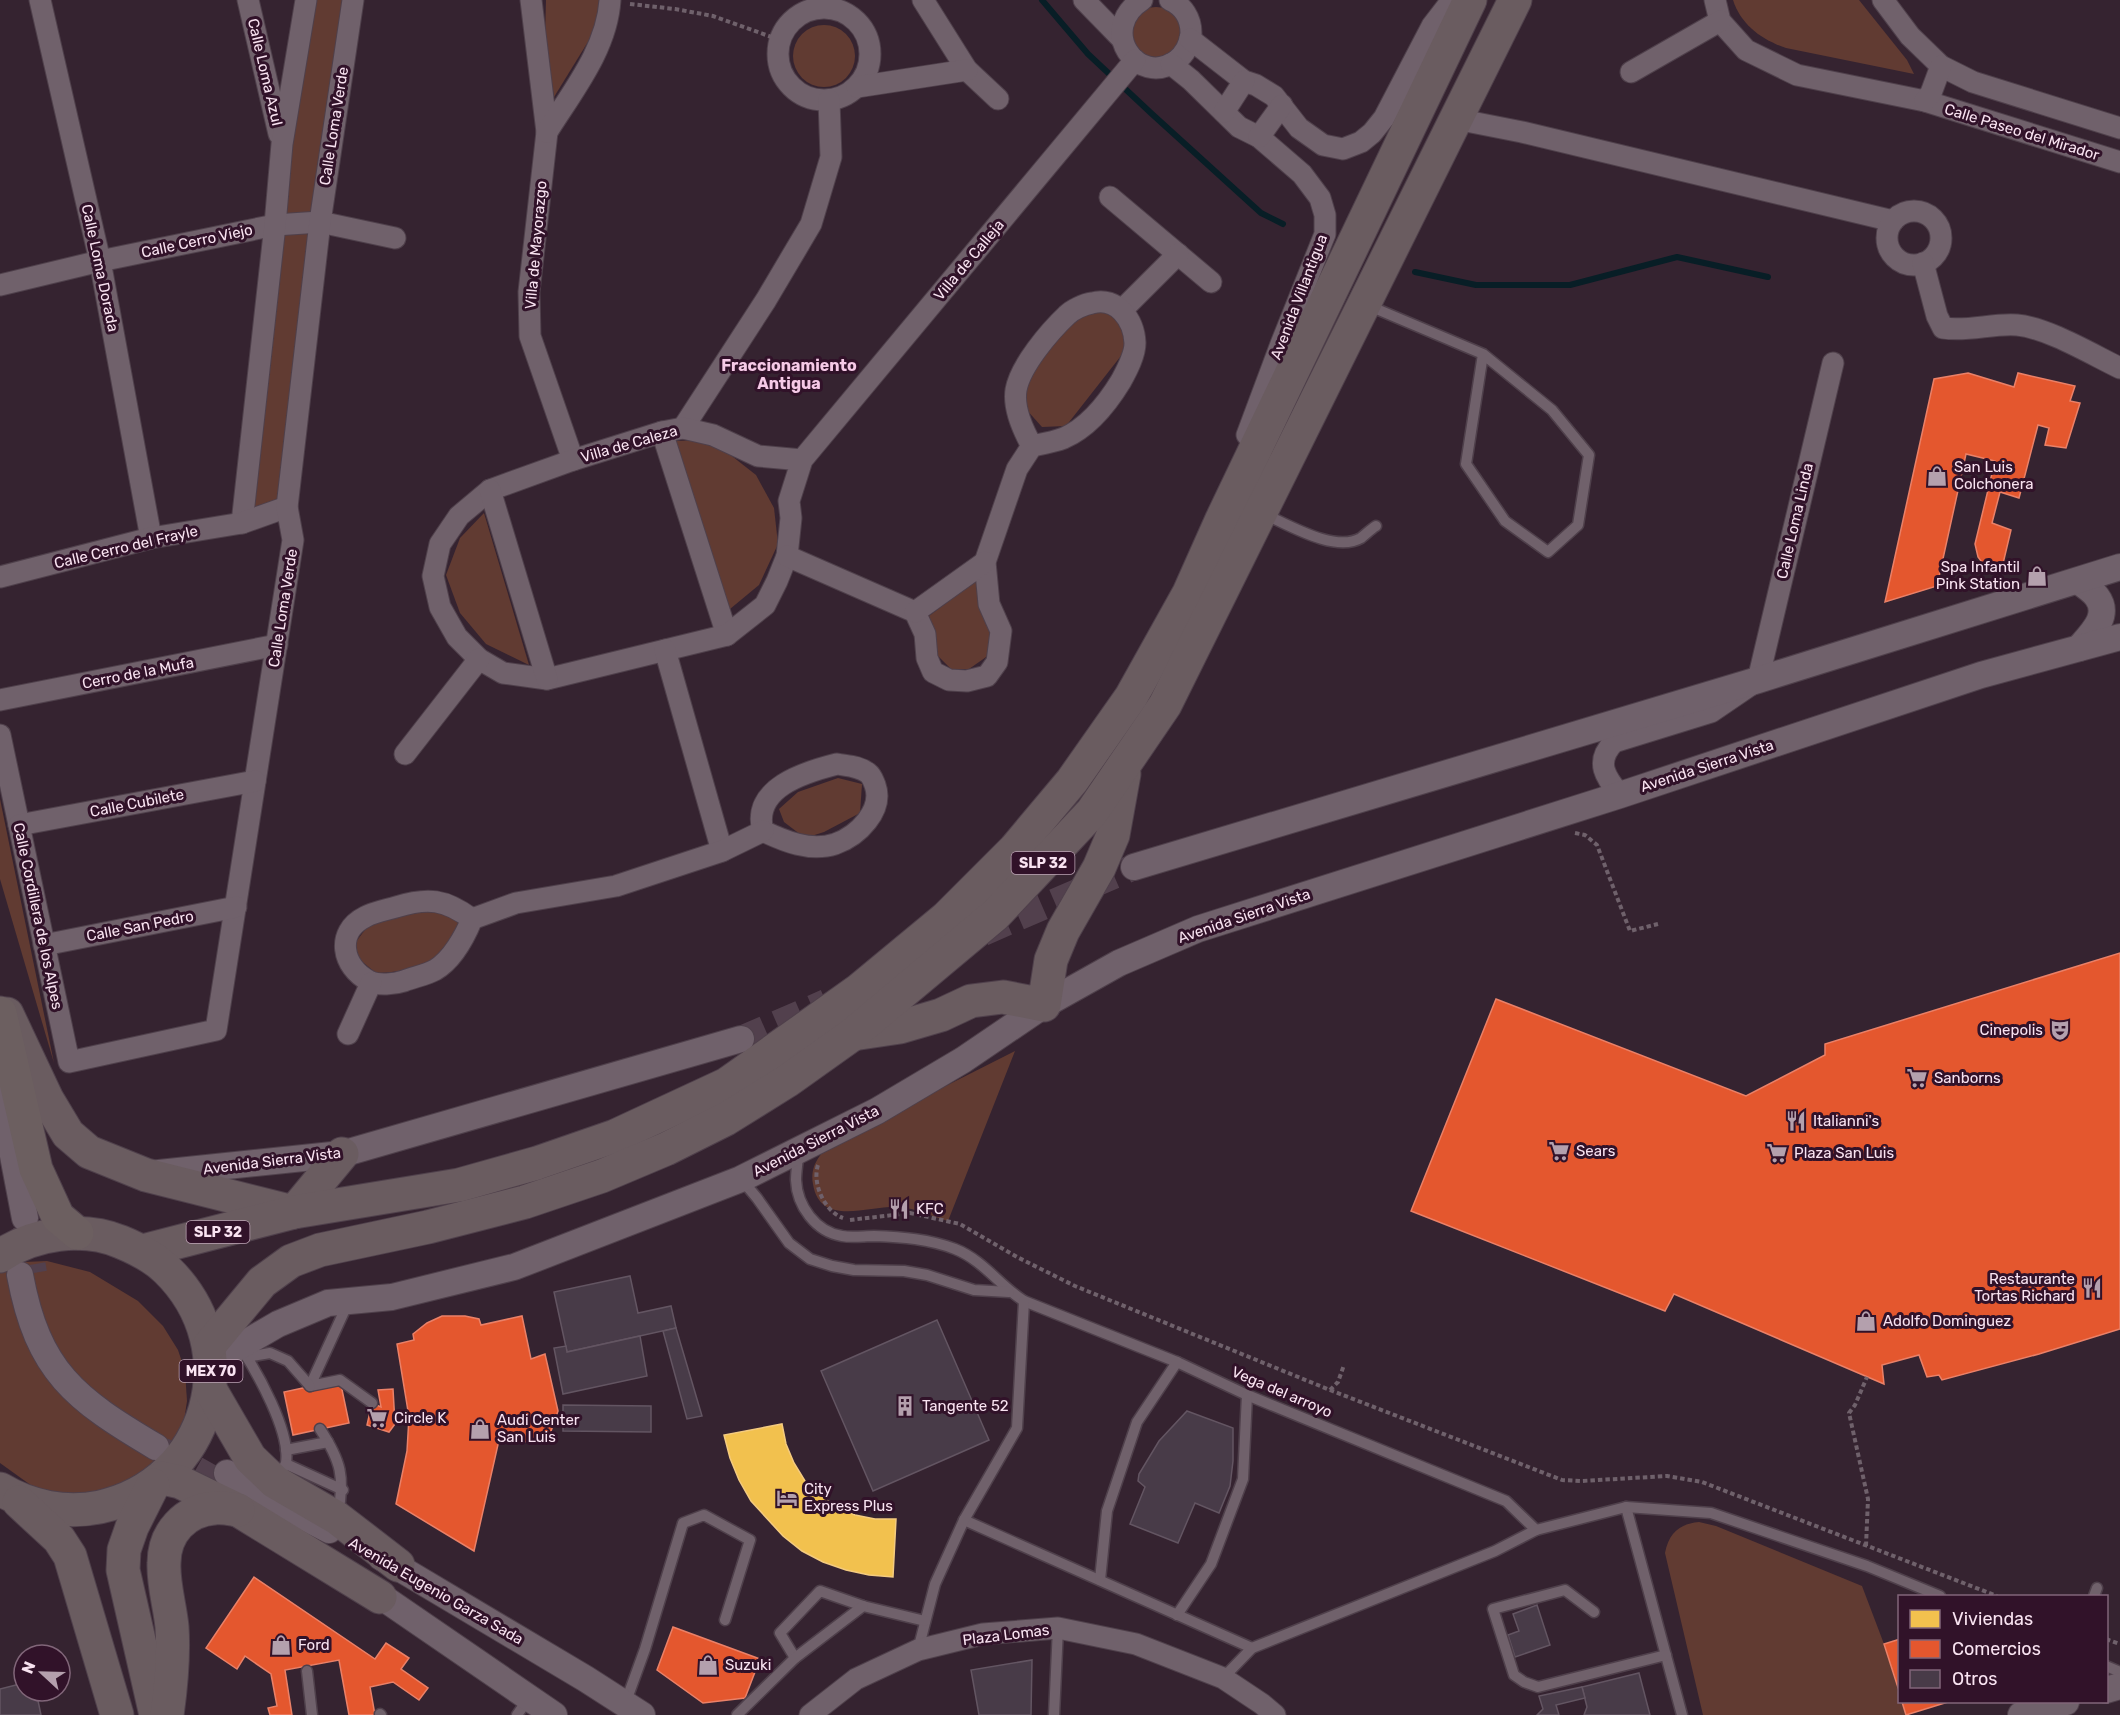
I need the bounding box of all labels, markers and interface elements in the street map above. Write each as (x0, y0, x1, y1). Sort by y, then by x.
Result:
street label: Calle Loma Azul (244, 16, 286, 128)
street label: Calle Loma Verde (316, 65, 352, 187)
street label: Calle Paseo del Mirador (1942, 100, 2102, 164)
street label: Villa de Mayorazgo (521, 180, 551, 310)
street label: Calle Loma Dorada (78, 203, 122, 333)
street label: Villa de Calleja (930, 216, 1008, 304)
street label: Calle Cerro Viejo (140, 220, 254, 262)
street label: Avenida Villantigua (1267, 232, 1331, 362)
district label: Fraccionamiento Antigua (721, 356, 857, 393)
street label: Villa de Caleza (579, 422, 679, 466)
place label: San Luis Colchonera (1954, 458, 2034, 493)
street label: Calle Loma Linda (1773, 461, 1817, 581)
shop icon: San Luis Colchonera (1925, 464, 1949, 488)
street label: Calle Cerro del Frayle (52, 522, 200, 572)
street label: Calle Loma Verde (265, 547, 301, 669)
place label: Spa Infantil Pink Station (1936, 558, 2020, 593)
shop icon: Spa Infantil Pink Station (2025, 564, 2049, 588)
street label: Cerro de la Mufa (81, 653, 195, 693)
street label: Avenida Sierra Vista (1638, 736, 1776, 796)
street label: Calle Cubilete (88, 785, 186, 821)
street label: Calle Cordillera de los Alpes (9, 821, 67, 1011)
road number: SLP 32 (1012, 852, 1074, 874)
street label: Avenida Sierra Vista (1175, 885, 1313, 947)
street label: Calle San Pedro (85, 907, 195, 945)
theatre icon: Cinepolis (2048, 1018, 2072, 1042)
place label: Cinepolis (1979, 1021, 2043, 1039)
supermarket icon: Sanborns (1905, 1066, 1929, 1090)
place label: Sanborns (1934, 1069, 2001, 1087)
street label: Avenida Sierra Vista (750, 1101, 882, 1181)
restaurant icon: Italianni's (1784, 1109, 1808, 1133)
place label: Italianni's (1813, 1112, 1880, 1130)
supermarket icon: Sears (1547, 1139, 1571, 1163)
supermarket icon: Plaza San Luis (1765, 1141, 1789, 1165)
place label: Sears (1576, 1142, 1616, 1160)
street label: Avenida Sierra Vista (202, 1144, 342, 1178)
place label: Plaza San Luis (1794, 1144, 1894, 1162)
restaurant icon: KFC (887, 1197, 911, 1221)
place label: KFC (916, 1200, 944, 1218)
road number: SLP 32 (186, 1221, 250, 1243)
place label: Restaurante Tortas Richard (1974, 1270, 2075, 1305)
restaurant icon: Restaurante Tortas Richard (2080, 1276, 2104, 1300)
shop icon: Adolfo Dominguez (1854, 1309, 1878, 1333)
place label: Adolfo Dominguez (1883, 1312, 2011, 1330)
road number: MEX 70 (180, 1360, 242, 1382)
street label: Vega del arroyo (1229, 1363, 1335, 1421)
building icon: Tangente 52 (893, 1394, 917, 1418)
place label: Tangente 52 (922, 1397, 1009, 1415)
supermarket icon: Circle K (365, 1406, 389, 1430)
place label: Circle K (394, 1409, 446, 1427)
place label: Audi Center San Luis (497, 1411, 580, 1446)
shop icon: Audi Center San Luis (468, 1417, 492, 1441)
place label: City Express Plus (804, 1480, 893, 1515)
hotel icon: City Express Plus (775, 1486, 799, 1510)
street label: Avenida Eugenio Garza Sada (345, 1534, 527, 1648)
legend (1898, 1595, 2108, 1703)
text: Viviendas (1952, 1608, 2033, 1630)
street label: Plaza Lomas (962, 1621, 1051, 1649)
shop icon: Ford (269, 1633, 293, 1657)
place label: Ford (298, 1636, 330, 1654)
text: Comercios (1952, 1638, 2041, 1660)
north arrow (12, 1643, 72, 1703)
shop icon: Suzuki (696, 1653, 720, 1677)
place label: Suzuki (725, 1656, 771, 1674)
text: N (18, 1659, 40, 1676)
text: Otros (1952, 1668, 1997, 1690)

